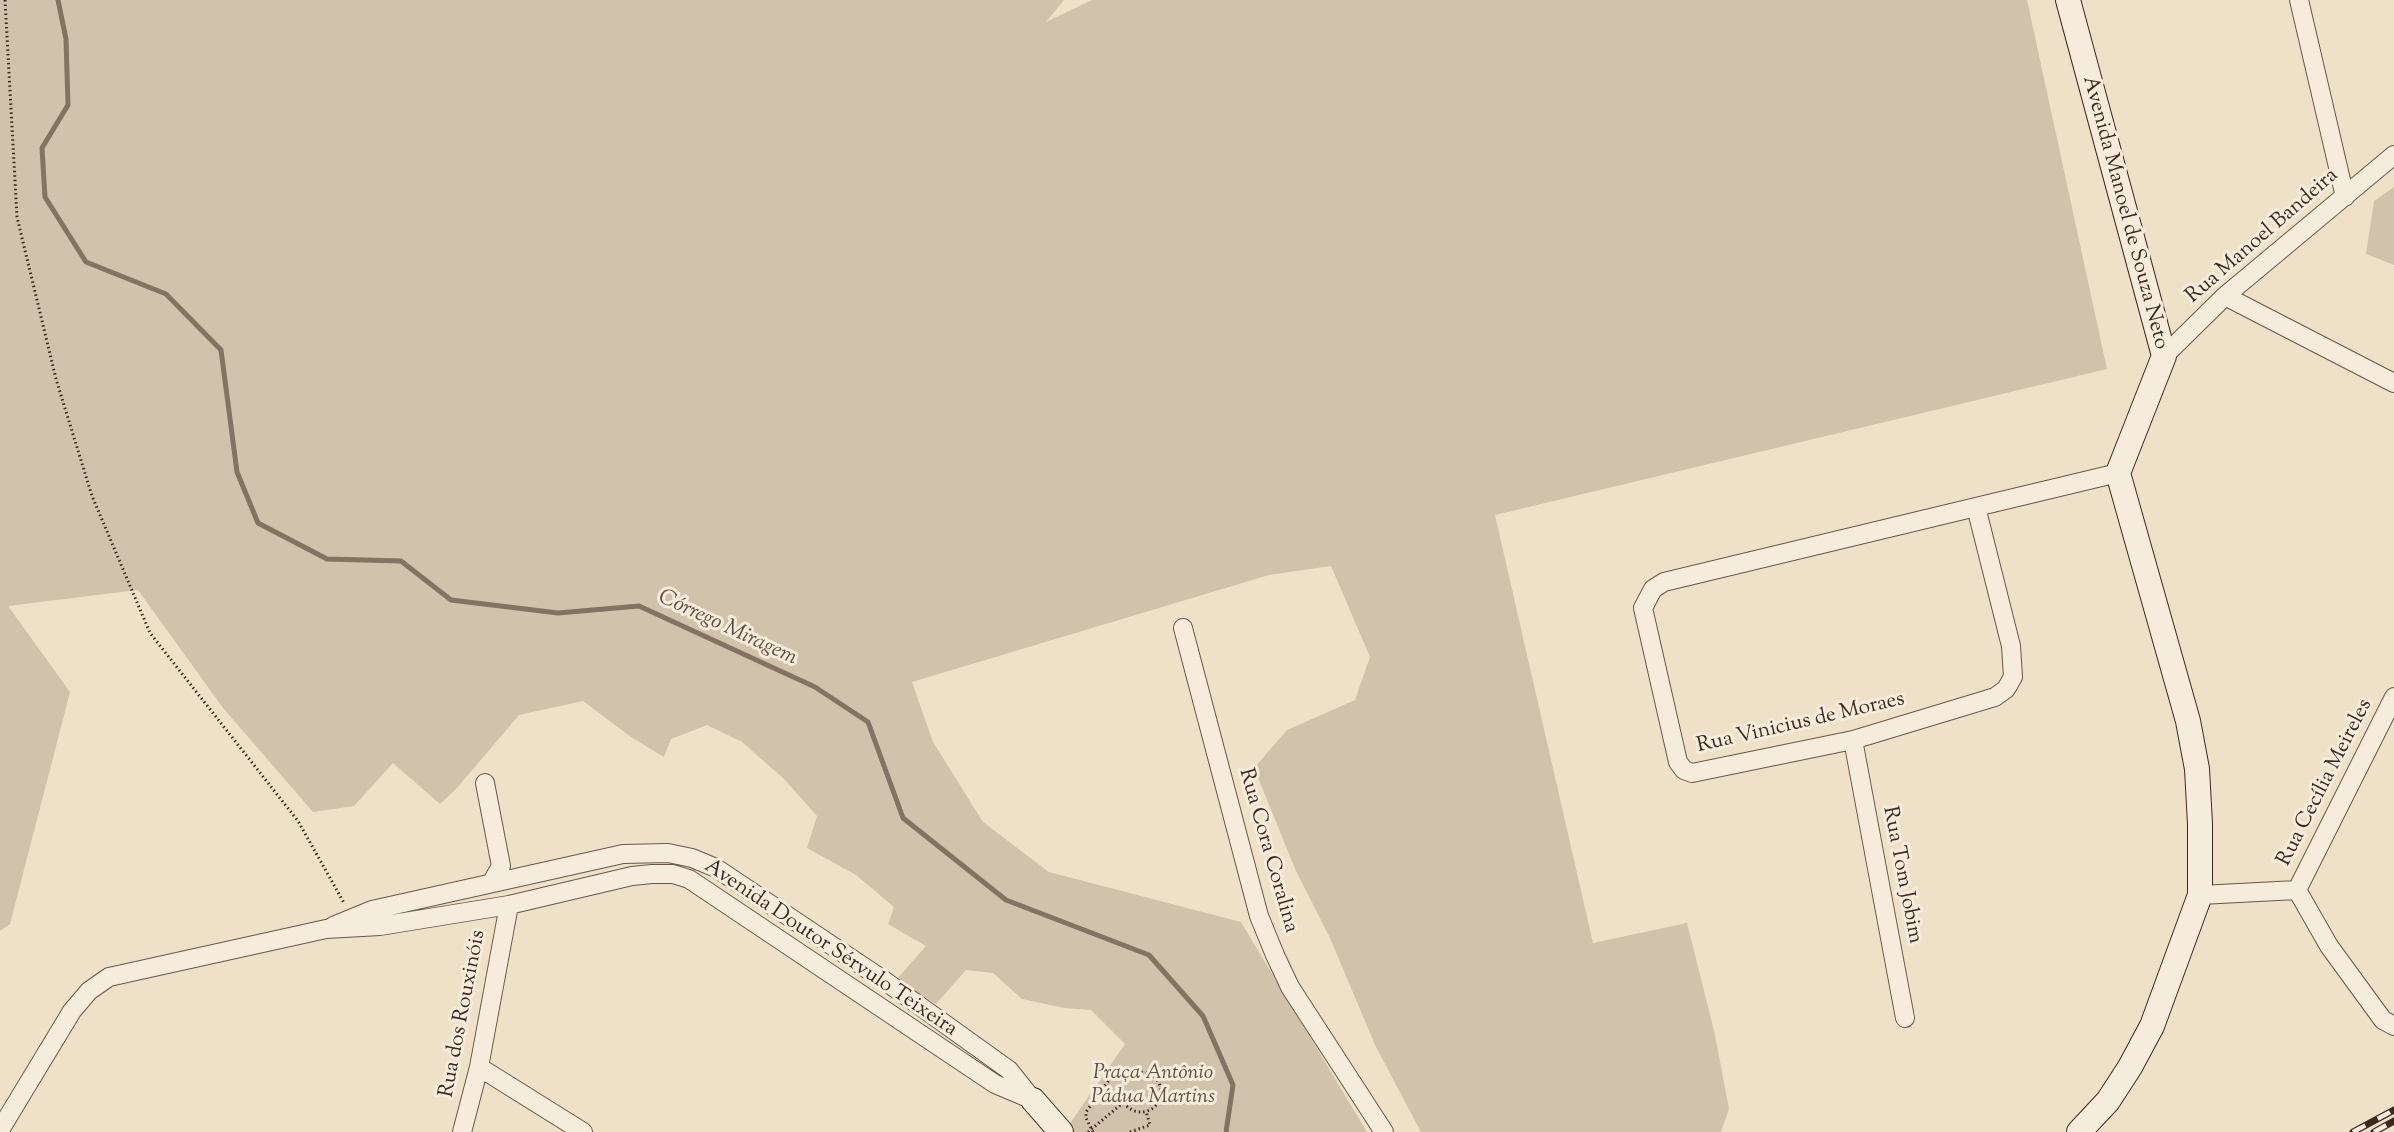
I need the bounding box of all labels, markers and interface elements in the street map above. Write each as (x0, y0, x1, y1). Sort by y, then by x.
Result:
street label: Avenida Manoel de Souza Neto (2075, 74, 2173, 352)
street label: Rua Manoel Bandeira (2182, 164, 2344, 310)
water label: Córrego Miragem (653, 585, 801, 673)
street label: Rua Vinicius de Moraes (1695, 688, 1907, 760)
street label: Rua Cecília Meireles (2273, 695, 2379, 871)
street label: Rua Cora Coralina (1231, 766, 1303, 936)
street label: Rua Tom Jobim (1875, 804, 1927, 946)
street label: Avenida Doutor Sérvulo Teixeira (699, 855, 961, 1043)
street label: Rua dos Rouxinóis (435, 928, 493, 1100)
park label: Praça Antônio Pádua Martins (1091, 1061, 1215, 1111)

